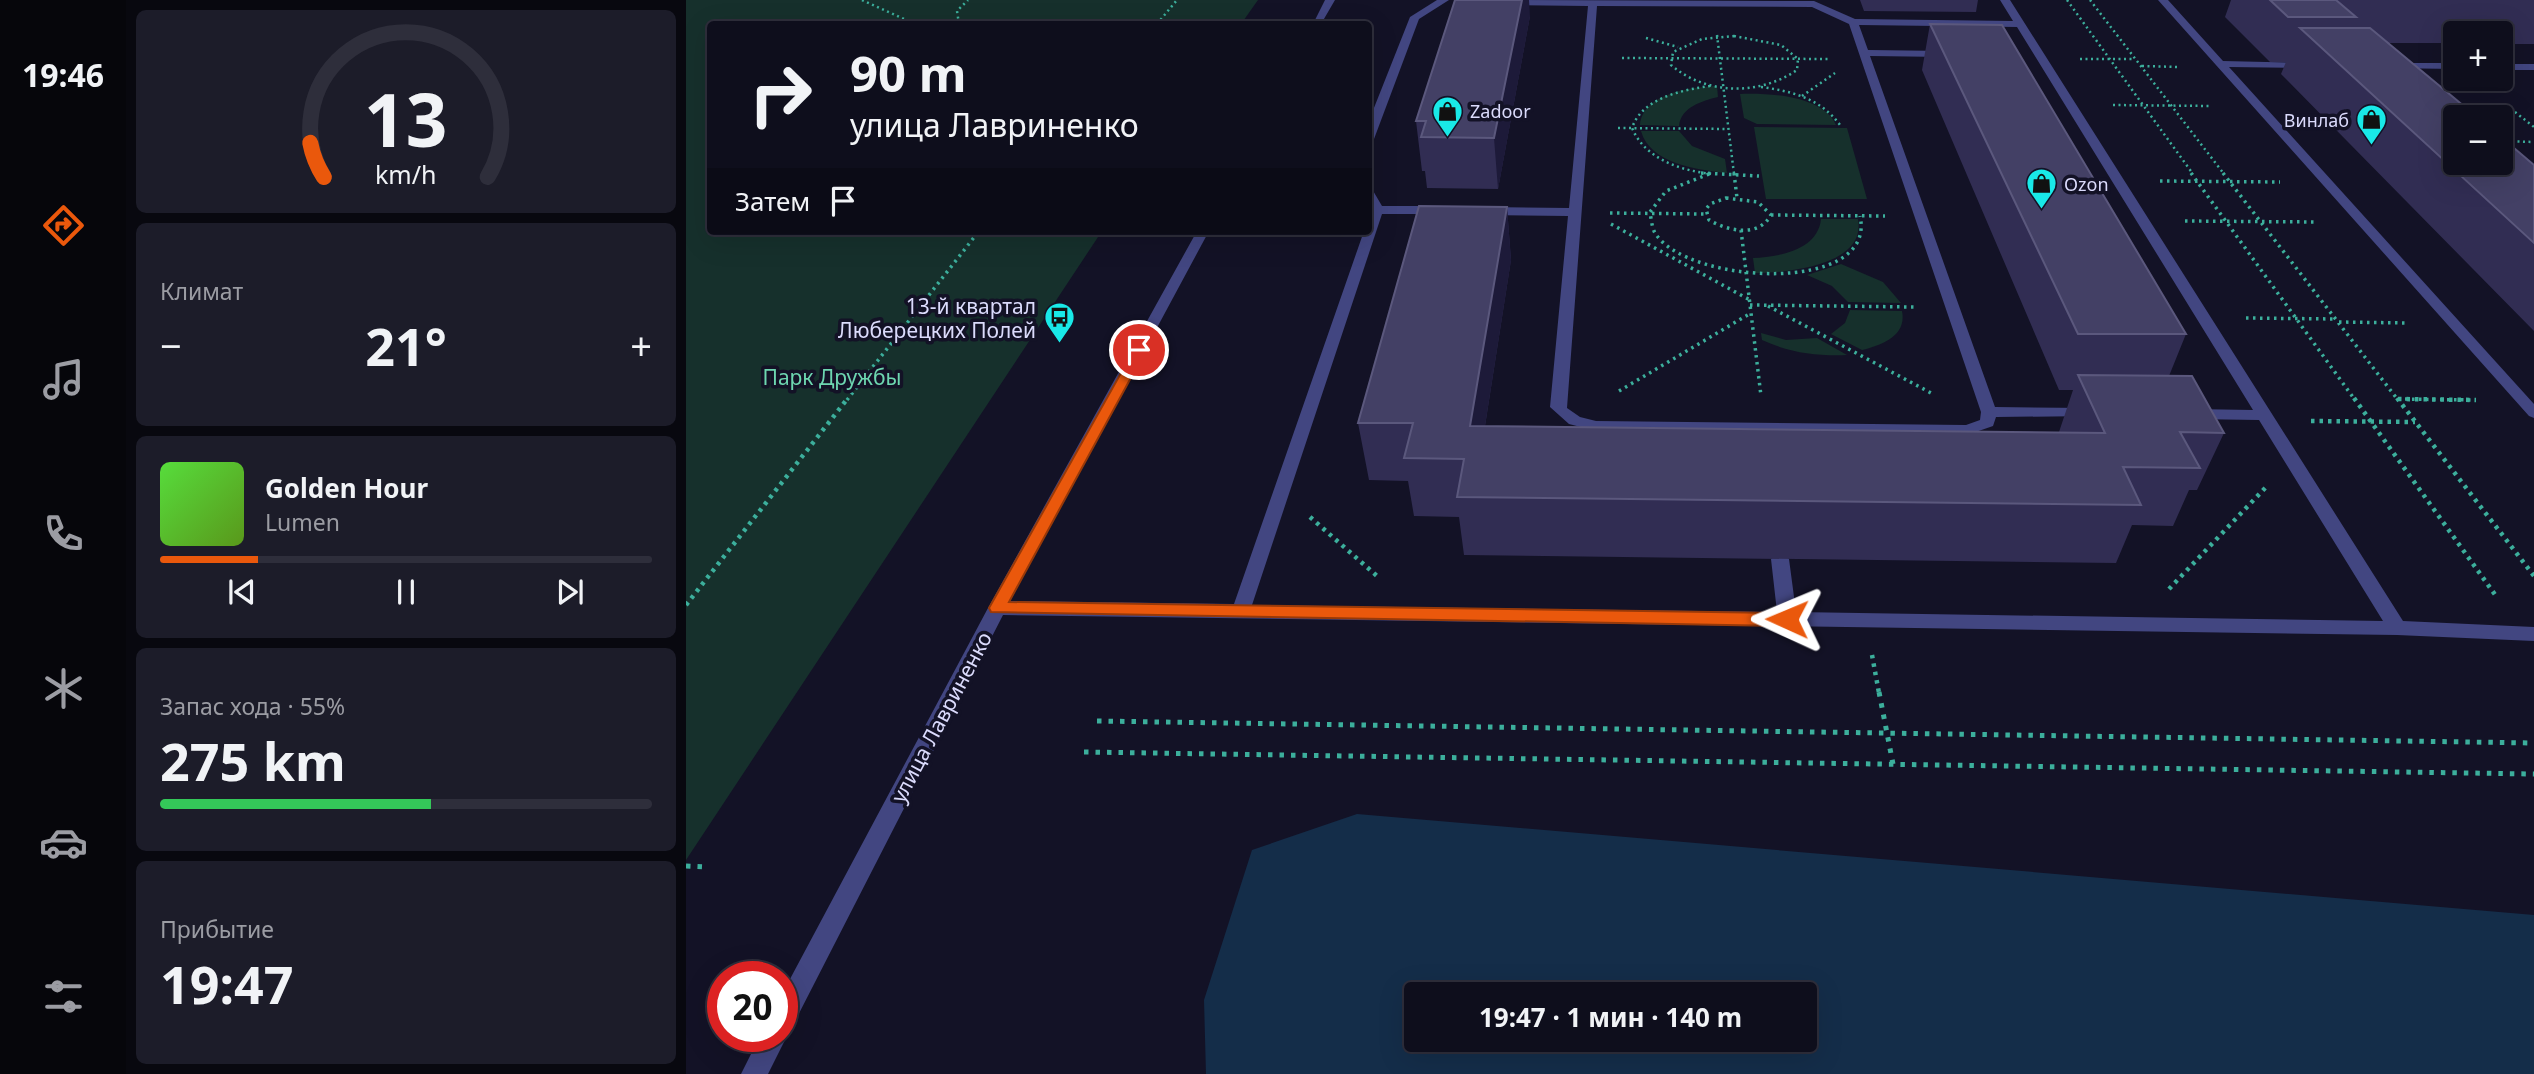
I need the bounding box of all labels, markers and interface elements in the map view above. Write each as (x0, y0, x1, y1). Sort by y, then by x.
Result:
map controls (2443, 21, 2513, 175)
button: + (2443, 21, 2513, 91)
text: 90 m (850, 40, 967, 106)
icon: right (735, 49, 826, 140)
text: 19:46 (22, 53, 104, 96)
text: 13 (364, 70, 448, 169)
shop icon: Zadoor (1430, 94, 1464, 138)
place label: Zadoor (1470, 99, 1531, 123)
text: улица Лавриненко (850, 103, 1139, 146)
shop icon: Винлаб (2355, 103, 2389, 147)
button: − (2443, 105, 2513, 175)
place label: Винлаб (2284, 108, 2349, 132)
text: km/h (375, 157, 437, 191)
shop icon: Ozon (2024, 167, 2058, 211)
place label: Ozon (2064, 172, 2109, 196)
icon: arrive (824, 182, 862, 220)
text: Затем (735, 183, 810, 219)
icon: directions (39, 201, 88, 250)
text: Климат (160, 275, 243, 307)
place label: 13-й квартал Люберецких Полей (838, 292, 1036, 344)
bus stop icon: 13-й квартал Люберецких Полей (1042, 301, 1076, 345)
text: 21° (365, 310, 447, 381)
text: − (160, 319, 182, 371)
text: + (630, 319, 652, 371)
pin (1109, 320, 1169, 380)
icon: arrive (1120, 331, 1158, 369)
icon: music (39, 355, 88, 404)
park label: Парк Дружбы (763, 363, 902, 391)
text: Golden Hour (265, 470, 428, 506)
text: Lumen (265, 506, 340, 538)
icon: phone (39, 509, 88, 558)
icon: previous (223, 573, 261, 611)
icon: pause (387, 573, 425, 611)
icon: next (551, 573, 589, 611)
position arrow (1750, 582, 1824, 656)
street label: улица Лавриненко (884, 627, 998, 807)
icon: climate (39, 664, 88, 713)
text: Запас хода · 55% (160, 690, 345, 722)
text: 275 km (160, 725, 346, 796)
icon: car (39, 818, 88, 867)
text: Прибытие (160, 913, 274, 945)
text: 19:47 (160, 948, 294, 1019)
speed limit sign: 20 (707, 961, 798, 1052)
icon: filters (39, 972, 88, 1021)
text: 19:47 · 1 мин · 140 m (1479, 999, 1742, 1035)

